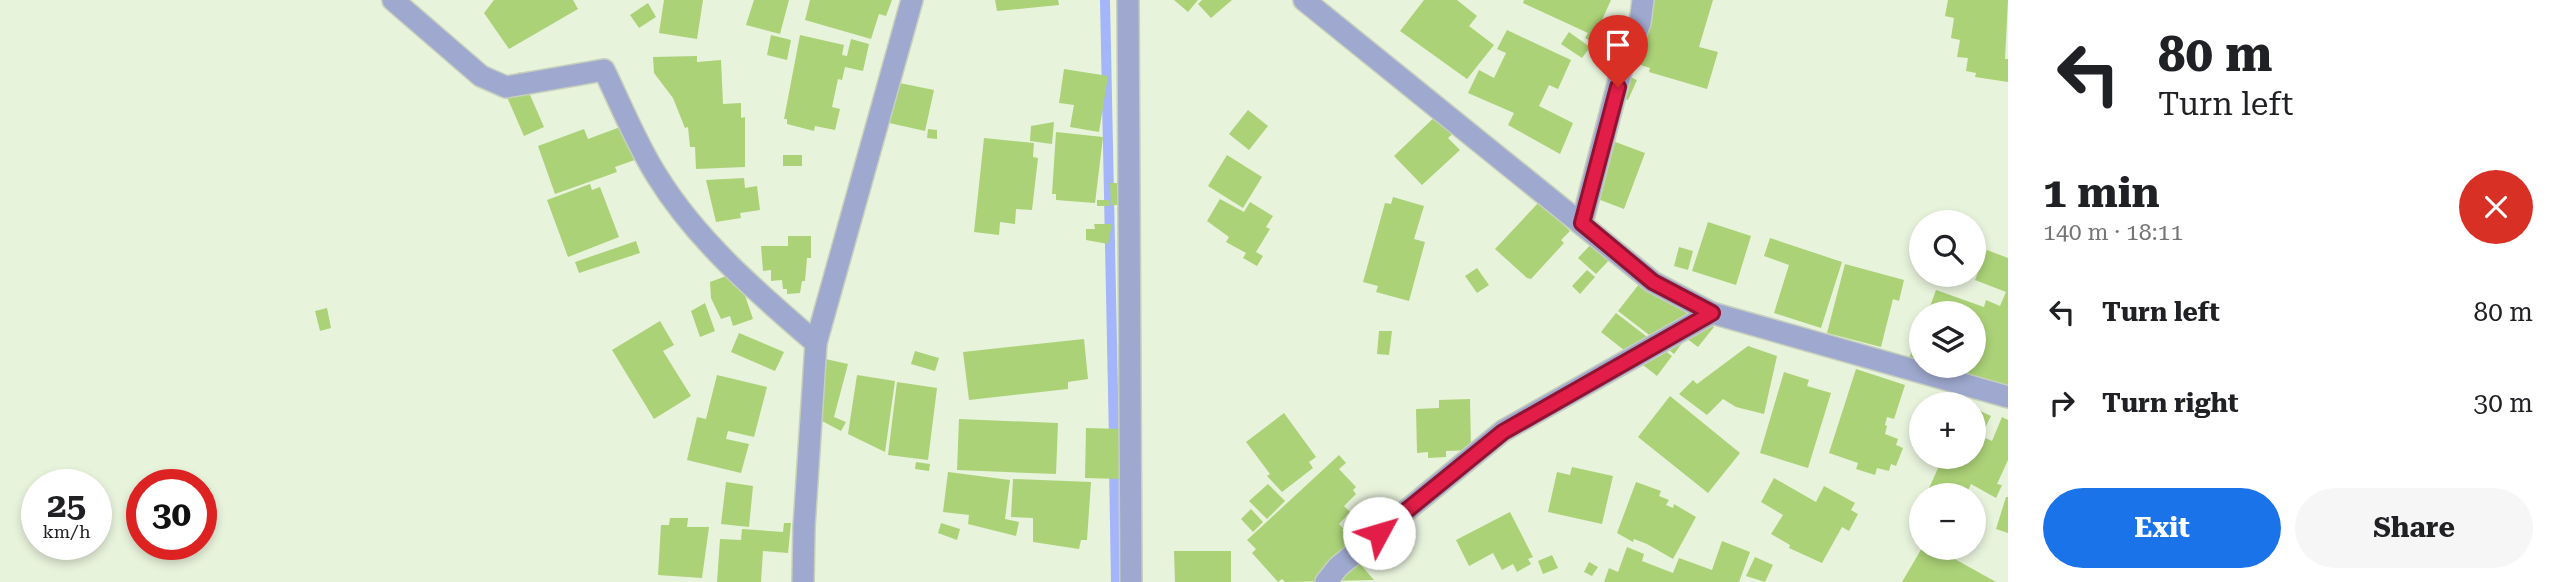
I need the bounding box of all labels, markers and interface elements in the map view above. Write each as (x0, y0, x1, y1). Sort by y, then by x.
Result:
pin (1588, 15, 1648, 87)
icon: arrive (1599, 26, 1637, 64)
text: 80 m (2158, 26, 2273, 83)
icon: left (2043, 28, 2134, 119)
text: Turn left (2158, 85, 2293, 123)
text: 1 min (2043, 168, 2160, 217)
button: close (2459, 170, 2533, 244)
map controls (1909, 210, 1986, 560)
button: search (1909, 210, 1986, 287)
text: 140 m · 18:11 (2043, 219, 2183, 246)
icon: left (2043, 293, 2081, 331)
text: Turn left (2102, 297, 2220, 327)
text: 80 m (2474, 297, 2533, 327)
button: layers (1909, 301, 1986, 378)
icon: right (2043, 384, 2081, 422)
text: Turn right (2102, 388, 2238, 418)
text: 30 m (2474, 388, 2533, 418)
button: + (1909, 392, 1986, 469)
speed limit sign: 30 (126, 469, 217, 560)
button: − (1909, 483, 1986, 560)
text: 25 (47, 485, 86, 526)
button: Exit (2043, 488, 2281, 568)
button: Share (2295, 488, 2533, 568)
position arrow (1342, 496, 1416, 570)
text: km/h (42, 521, 91, 542)

